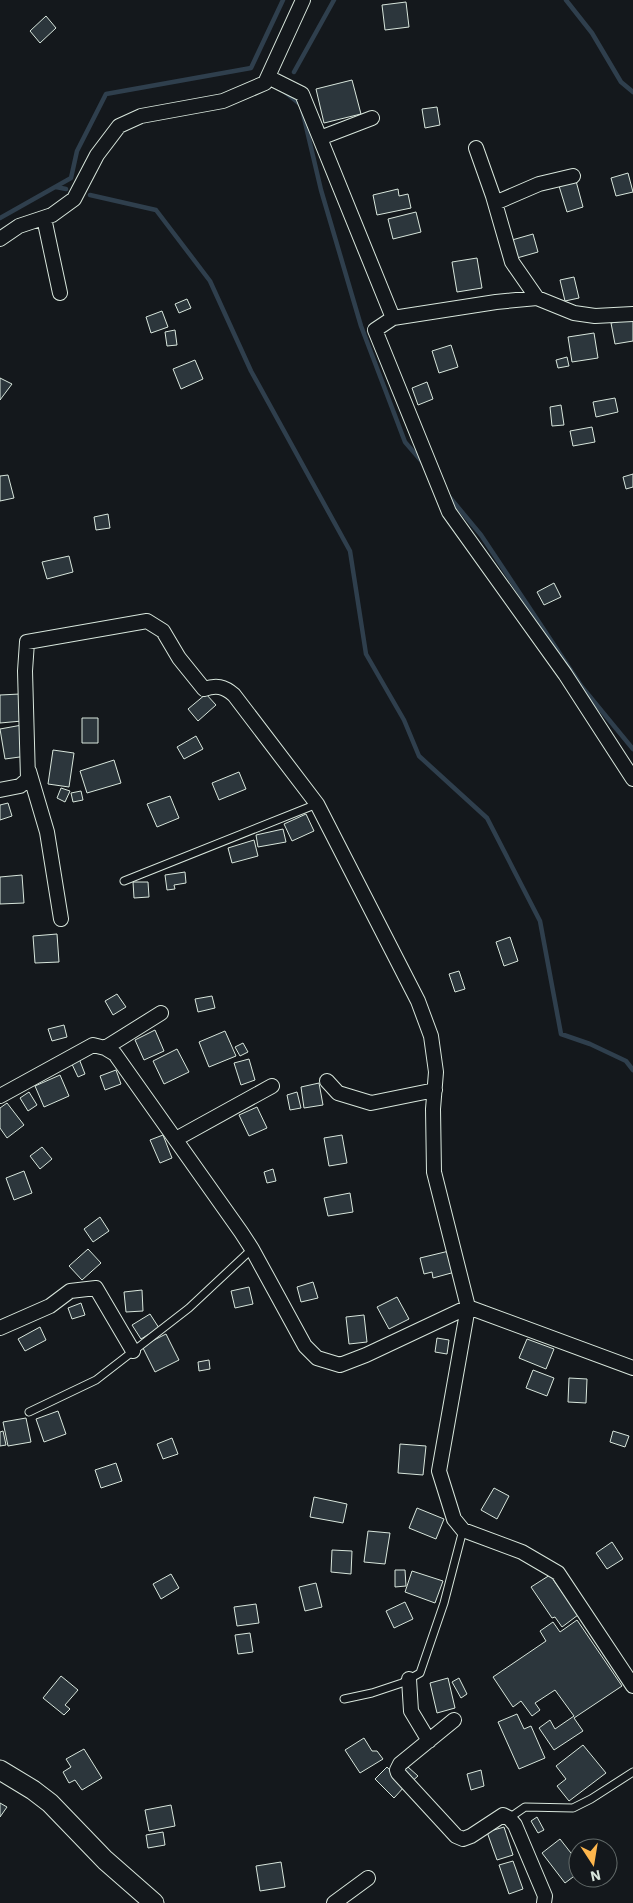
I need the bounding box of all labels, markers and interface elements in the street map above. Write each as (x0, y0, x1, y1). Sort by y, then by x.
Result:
north arrow (568, 1838, 618, 1888)
text: N (589, 1866, 603, 1886)

